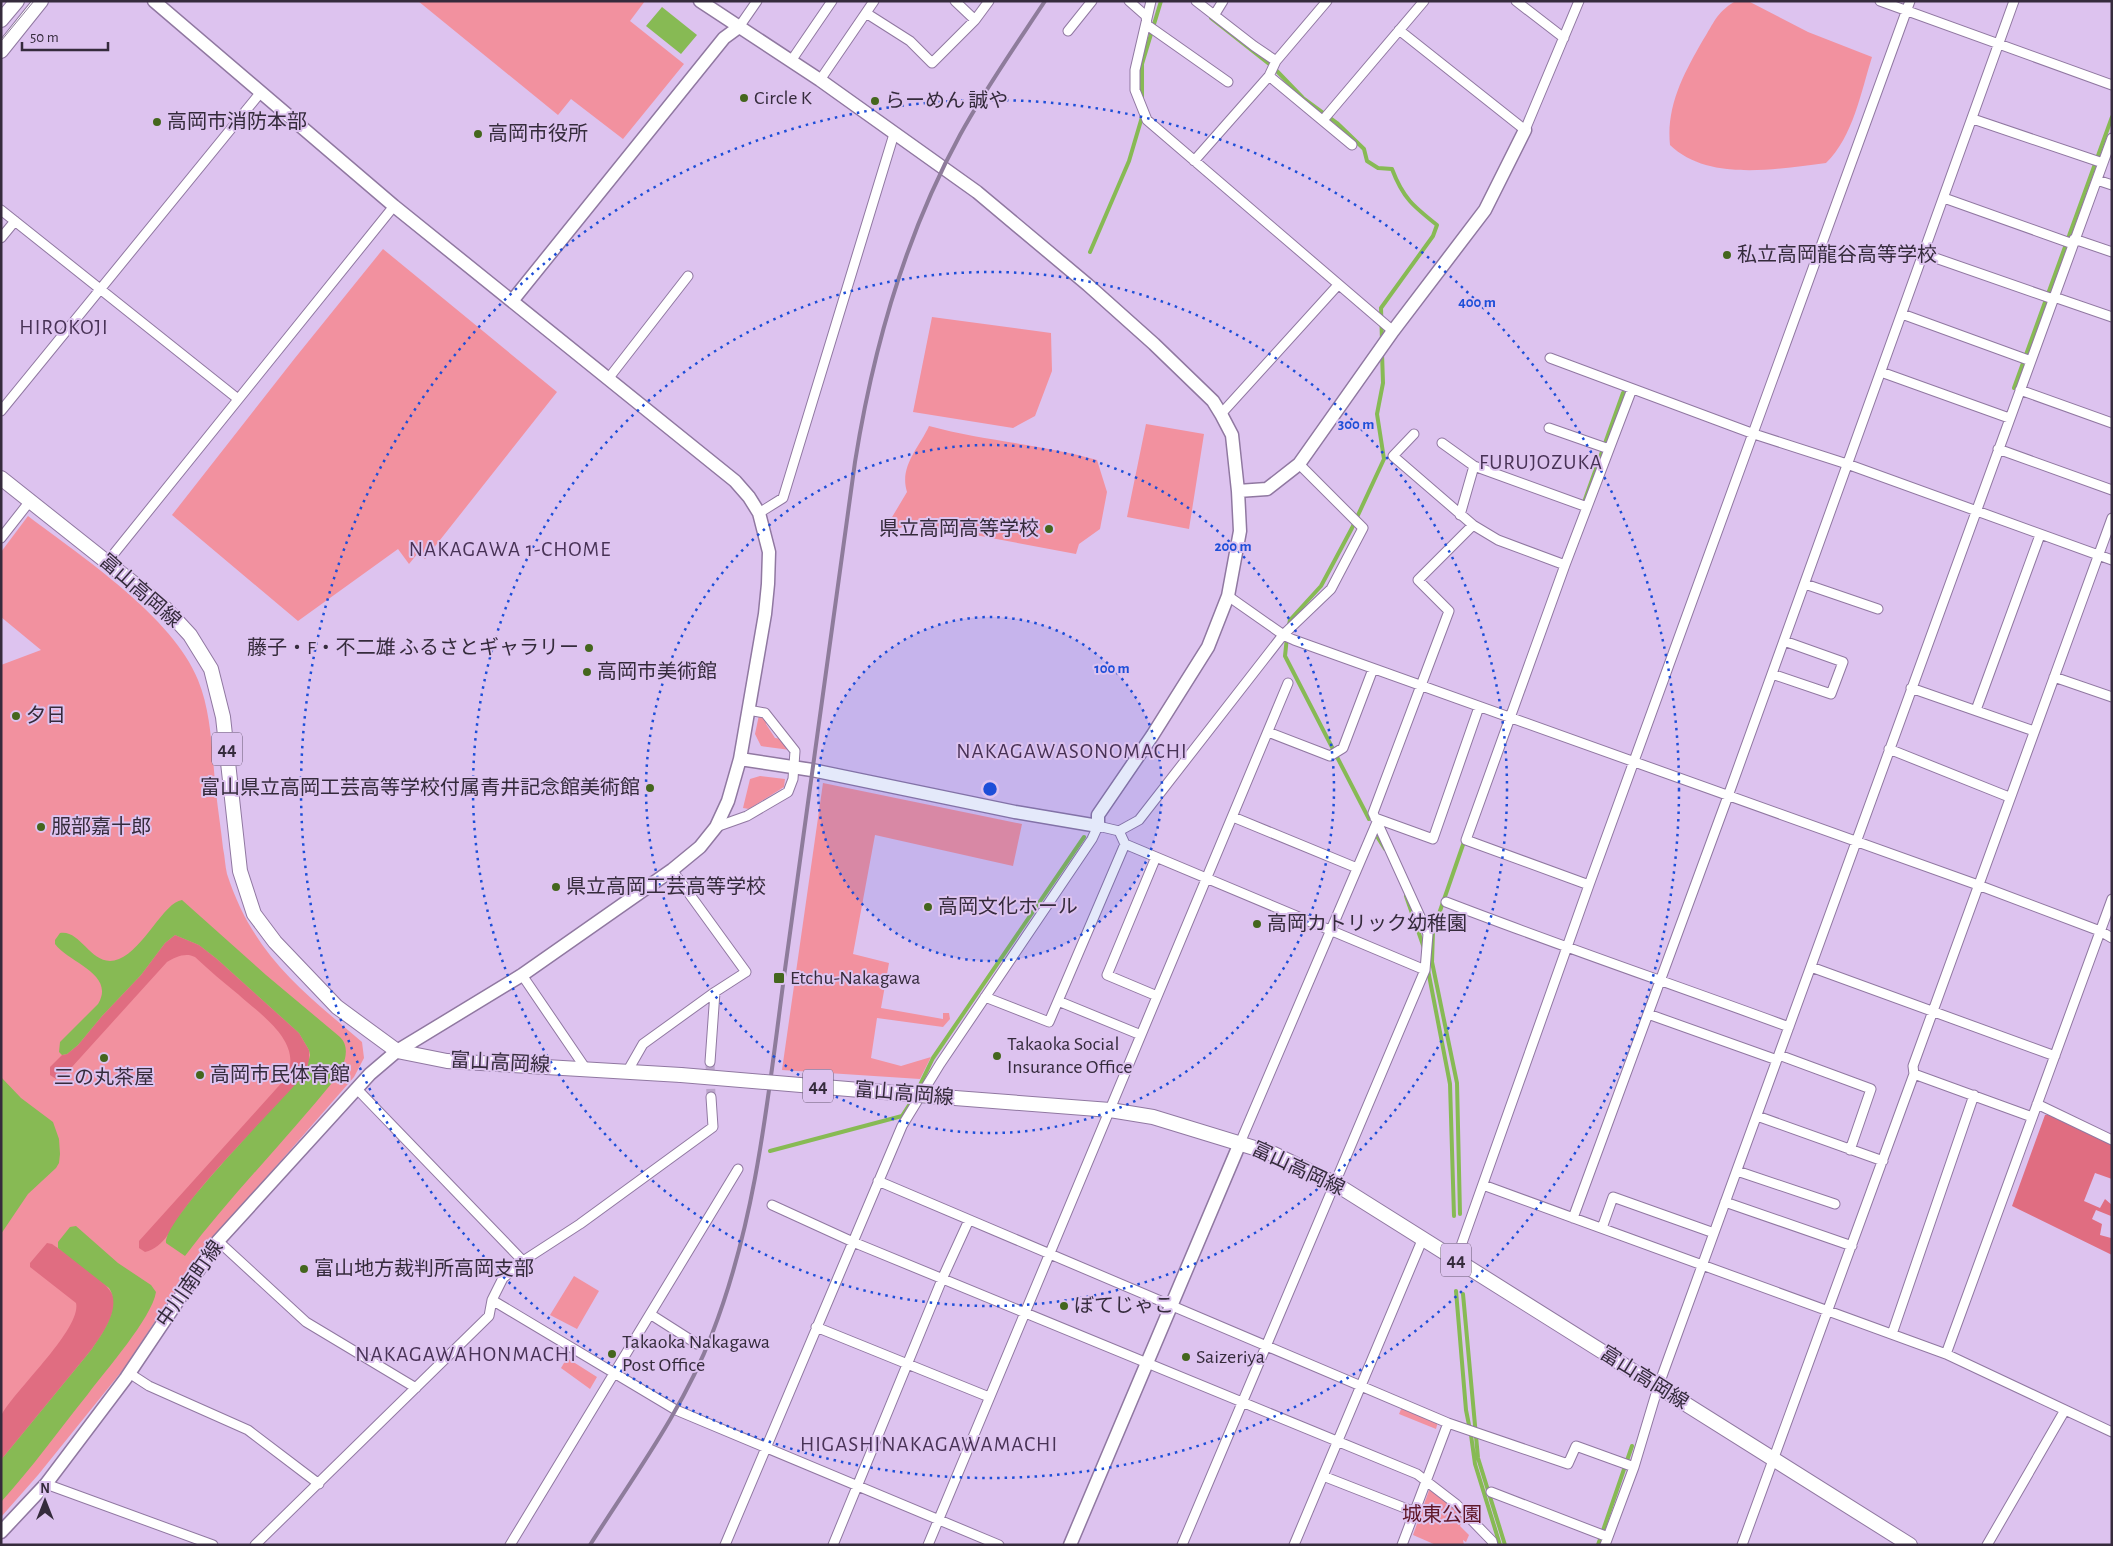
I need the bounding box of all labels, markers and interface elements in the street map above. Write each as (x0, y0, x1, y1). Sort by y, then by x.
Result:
scale bar (22, 20, 109, 52)
text: 50 m (30, 30, 59, 45)
place label: Circle K (754, 88, 812, 108)
place label: らーめん 誠や (885, 90, 1008, 111)
marker: Circle K (738, 92, 750, 104)
marker: らーめん 誠や (869, 95, 881, 107)
place label: 高岡市消防本部 (167, 111, 307, 132)
marker: 高岡市消防本部 (151, 116, 163, 128)
place label: 高岡市役所 (488, 123, 588, 144)
marker: 高岡市役所 (472, 128, 484, 140)
place label: 私立高岡龍谷高等学校 (1737, 244, 1937, 265)
marker: 私立高岡龍谷高等学校 (1721, 249, 1733, 261)
text: 400 m (1458, 295, 1496, 310)
district label: HIROKOJI (19, 317, 109, 338)
text: 300 m (1338, 417, 1374, 432)
district label: FURUJOZUKA (1479, 452, 1603, 473)
place label: 県立高岡高等学校 (879, 518, 1039, 539)
marker: 県立高岡高等学校 (1043, 523, 1055, 535)
district label: NAKAGAWA 1-CHOME (409, 539, 611, 560)
text: 200 m (1214, 539, 1252, 554)
street label: 富山高岡線 (96, 549, 186, 631)
place label: 藤子・F・不二雄 ふるさとギャラリー (247, 636, 579, 658)
marker: 藤子・F・不二雄 ふるさとギャラリー (583, 642, 595, 654)
place label: 高岡市美術館 (597, 661, 717, 682)
text: 100 m (1094, 661, 1130, 676)
marker: 高岡市美術館 (581, 666, 593, 678)
place label: 夕日 (26, 705, 66, 726)
marker: 夕日 (10, 710, 22, 722)
road number: 44 (212, 732, 242, 766)
district label: NAKAGAWASONOMACHI (956, 741, 1188, 762)
place label: 富山県立高岡工芸高等学校付属青井記念館美術館 (200, 776, 640, 798)
centre of rings (981, 780, 999, 798)
marker: 富山県立高岡工芸高等学校付属青井記念館美術館 (644, 782, 656, 794)
place label: 服部嘉十郎 (51, 816, 151, 837)
marker: 服部嘉十郎 (35, 821, 47, 833)
place label: 県立高岡工芸高等学校 (566, 876, 766, 897)
marker: 県立高岡工芸高等学校 (550, 881, 562, 893)
place label: 高岡文化ホール (938, 896, 1078, 917)
marker: 高岡文化ホール (922, 901, 934, 913)
place label: 高岡カトリック幼稚園 (1267, 913, 1467, 934)
marker: 高岡カトリック幼稚園 (1251, 918, 1263, 930)
place label: Etchu-Nakagawa (790, 968, 921, 988)
marker: Etchu-Nakagawa (772, 971, 786, 985)
place label: Takaoka Social Insurance Office (1007, 1034, 1132, 1077)
street label: 富山高岡線 (450, 1048, 551, 1076)
marker: Takaoka Social Insurance Office (991, 1050, 1003, 1062)
marker: 三の丸茶屋 (98, 1052, 110, 1064)
place label: 高岡市民体育館 (210, 1064, 350, 1085)
place label: 三の丸茶屋 (54, 1067, 154, 1088)
marker: 高岡市民体育館 (194, 1069, 206, 1081)
road number: 44 (803, 1070, 833, 1102)
street label: 富山高岡線 (853, 1078, 955, 1108)
street label: 富山高岡線 (1248, 1137, 1348, 1199)
street label: 中川南町線 (151, 1236, 227, 1331)
road number: 44 (1441, 1244, 1471, 1276)
place label: 富山地方裁判所高岡支部 (314, 1257, 534, 1279)
marker: 富山地方裁判所高岡支部 (298, 1263, 310, 1275)
place label: ぼてじゃこ (1074, 1295, 1174, 1316)
marker: ぼてじゃこ (1058, 1300, 1070, 1312)
place label: Takaoka Nakagawa Post Office (622, 1332, 770, 1375)
street label: 富山高岡線 (1596, 1341, 1693, 1413)
district label: NAKAGAWAHONMACHI (355, 1344, 577, 1365)
place label: Saizeriya (1196, 1347, 1265, 1367)
marker: Takaoka Nakagawa Post Office (606, 1348, 618, 1360)
marker: Saizeriya (1180, 1351, 1192, 1363)
district label: HIGASHINAKAGAWAMACHI (800, 1434, 1058, 1455)
north arrow (20, 1476, 70, 1526)
text: N (40, 1482, 50, 1496)
park label: 城東公園 (1402, 1503, 1482, 1525)

